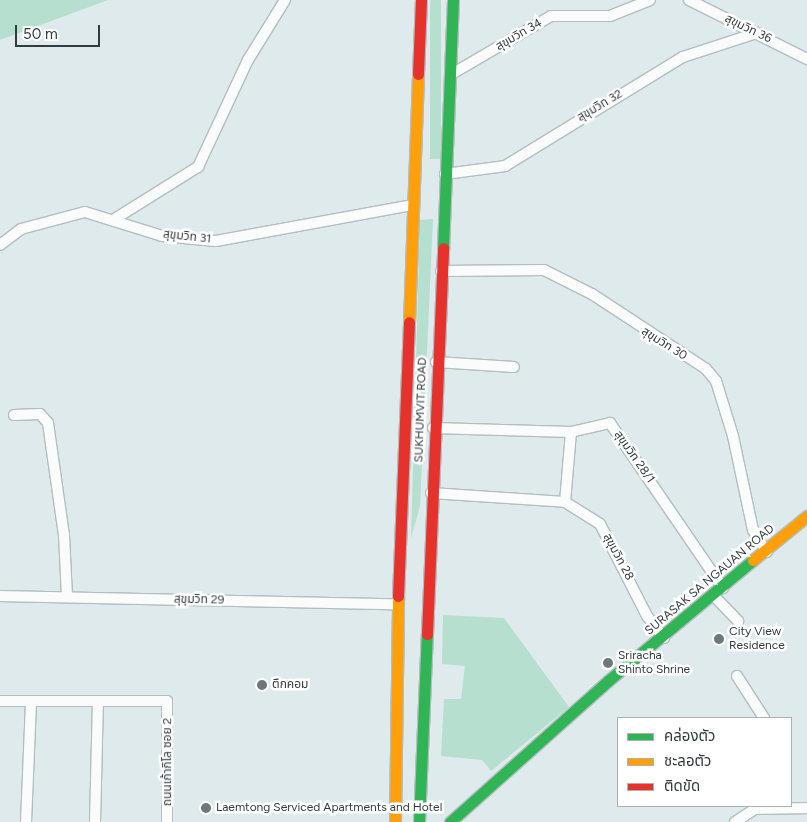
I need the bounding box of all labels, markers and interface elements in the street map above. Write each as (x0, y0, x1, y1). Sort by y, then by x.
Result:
street label: สุขุมวิท 36 (722, 12, 774, 46)
scale bar (18, 15, 102, 47)
street label: สุขุมวิท 34 (493, 16, 545, 54)
text: 50 m (23, 25, 58, 43)
street label: สุขุมวิท 32 (575, 87, 625, 125)
street label: สุขุมวิท 31 (162, 227, 212, 247)
street label: สุขุมวิท 30 (638, 324, 690, 364)
street label: SUKHUMVIT ROAD (412, 357, 430, 463)
street label: สุขุมวิท 28/1 (611, 428, 657, 486)
street label: SURASAK SA NGAUAN ROAD (642, 522, 778, 638)
street label: สุขุมวิท 28 (600, 531, 636, 583)
street label: สุขุมวิท 29 (174, 592, 224, 608)
place label: City View Residence (729, 625, 785, 653)
marker: City View Residence (713, 633, 725, 645)
place label: Sriracha Shinto Shrine (618, 649, 690, 677)
marker: Sriracha Shinto Shrine (602, 657, 614, 669)
place label: ตึกคอม (272, 678, 308, 692)
marker: ตึกคอม (256, 679, 268, 691)
legend (617, 717, 792, 807)
street label: ถนนเก้ากิโล ซอย 2 (161, 718, 175, 806)
text: คล่องตัว (664, 727, 715, 745)
text: ชะลอตัว (664, 752, 711, 770)
text: ติดขัด (664, 777, 700, 795)
place label: Laemtong Serviced Apartments and Hotel (216, 801, 442, 815)
marker: Laemtong Serviced Apartments and Hotel (200, 802, 212, 814)

